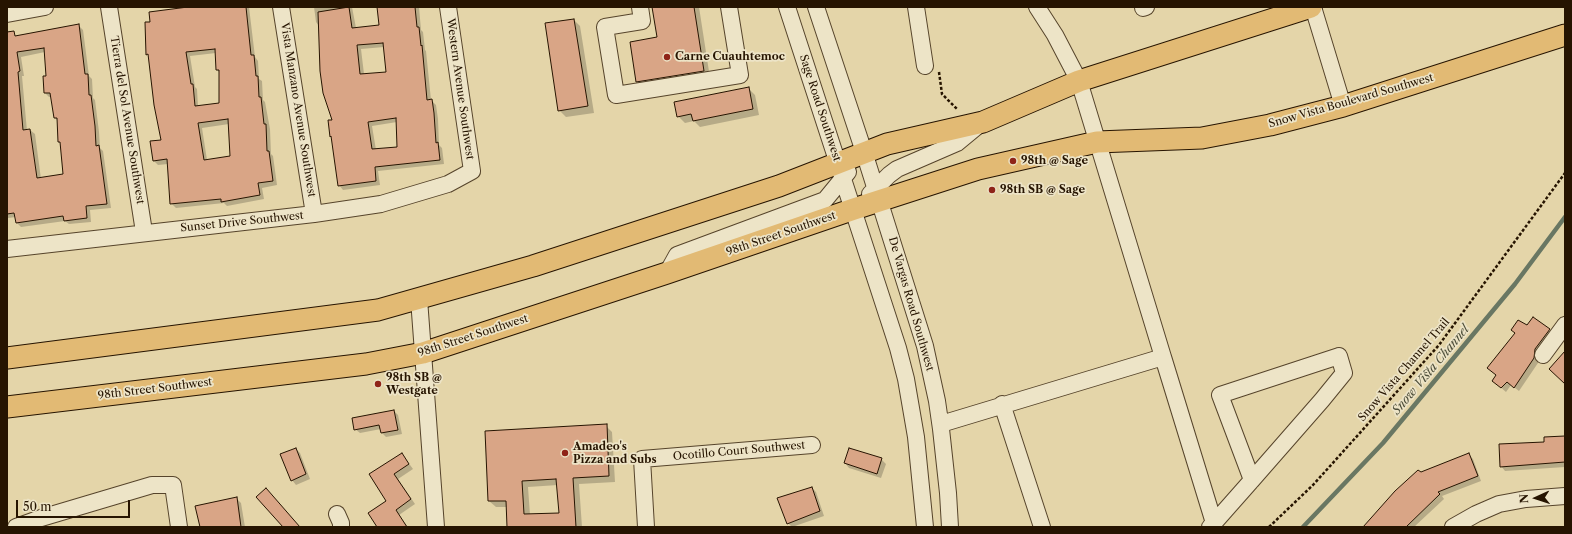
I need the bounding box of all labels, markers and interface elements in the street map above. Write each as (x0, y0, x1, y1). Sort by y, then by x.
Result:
street label: Western Avenue Southwest (444, 17, 476, 161)
street label: Vista Manzano Avenue Southwest (278, 22, 318, 198)
street label: Tierra del Sol Avenue Southwest (107, 35, 147, 205)
place label: Carne Cuauhtemoc (675, 50, 785, 64)
marker: Carne Cuauhtemoc (662, 52, 672, 62)
street label: Sage Road Southwest (796, 53, 844, 163)
street label: Snow Vista Boulevard Southwest (1267, 71, 1435, 131)
place label: 98th @ Sage (1021, 154, 1088, 168)
marker: 98th @ Sage (1008, 156, 1018, 166)
place label: 98th SB @ Sage (1000, 183, 1085, 197)
marker: 98th SB @ Sage (987, 185, 997, 195)
street label: Sunset Drive Southwest (180, 209, 304, 235)
street label: 98th Street Southwest (725, 209, 837, 259)
street label: De Vargas Road Southwest (886, 235, 936, 373)
street label: 98th Street Southwest (416, 312, 530, 360)
street label: Snow Vista Channel Trail (1356, 316, 1452, 424)
water label: Snow Vista Channel (1389, 322, 1473, 418)
place label: 98th SB @ Westgate (386, 371, 442, 397)
street label: 98th Street Southwest (97, 375, 213, 403)
marker: 98th SB @ Westgate (373, 379, 383, 389)
street label: Ocotillo Court Southwest (672, 439, 806, 463)
place label: Amadeo's Pizza and Subs (573, 440, 657, 466)
marker: Amadeo's Pizza and Subs (560, 448, 570, 458)
north arrow (1516, 478, 1556, 518)
scale bar (18, 492, 132, 518)
text: N (1517, 493, 1531, 504)
text: 50 m (23, 499, 52, 514)

